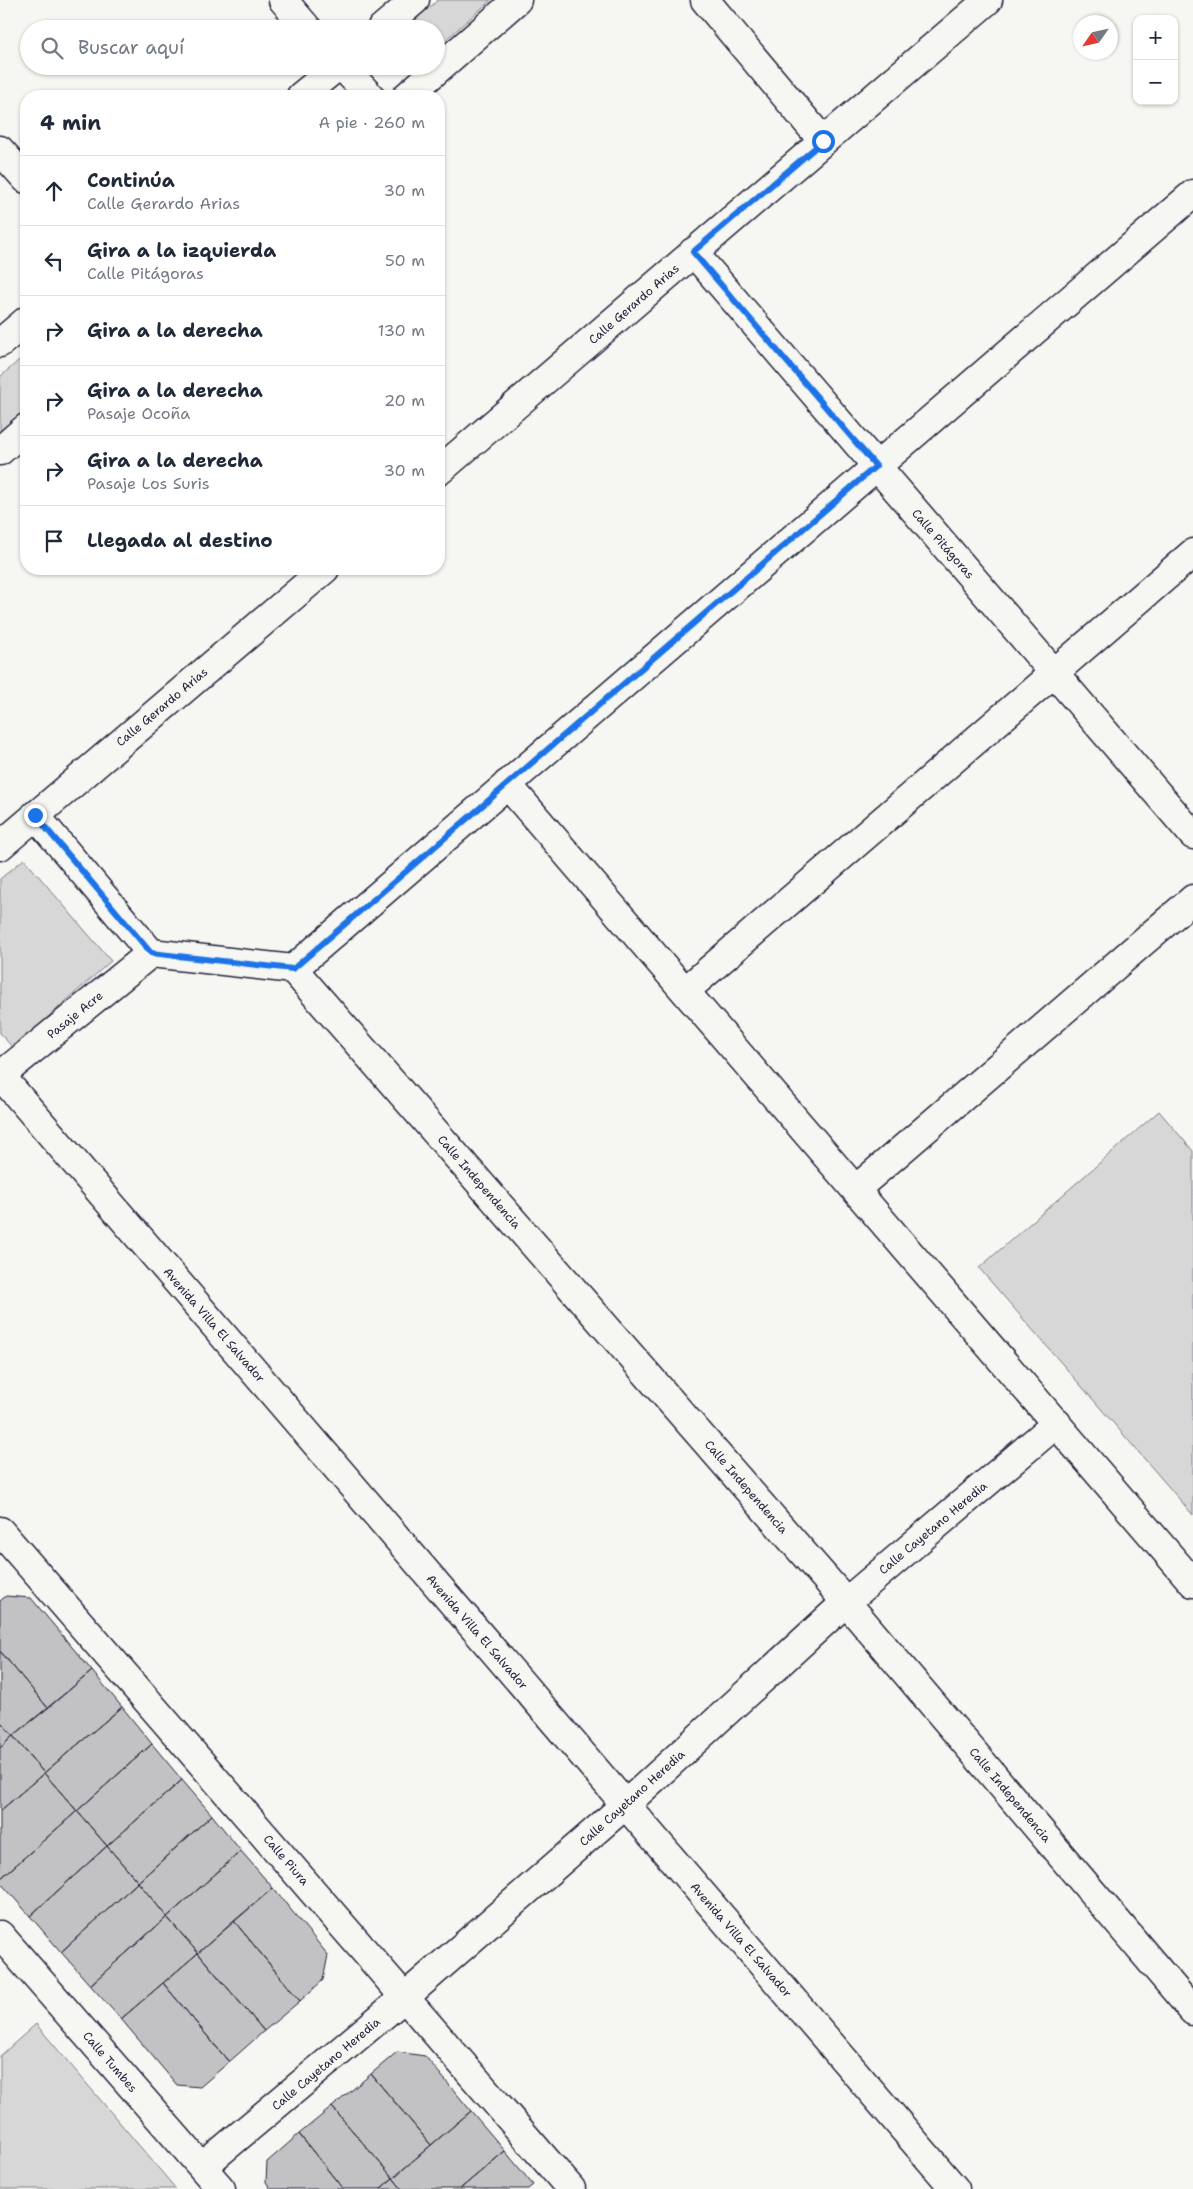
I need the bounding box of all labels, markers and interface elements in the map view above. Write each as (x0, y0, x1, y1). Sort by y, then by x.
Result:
north arrow (1073, 15, 1118, 60)
map controls (1133, 15, 1178, 105)
button: + (1133, 15, 1178, 60)
search box (20, 20, 445, 75)
icon: search (38, 34, 66, 62)
text: Buscar aquí (78, 35, 184, 60)
button: − (1133, 60, 1178, 105)
text: 4 min (40, 109, 101, 137)
text: A pie · 260 m (319, 112, 425, 133)
route start (812, 130, 835, 153)
text: Continúa (87, 168, 175, 193)
icon: ahead (40, 177, 68, 205)
text: 30 m (384, 180, 425, 201)
text: Calle Gerardo Arias (87, 193, 240, 214)
text: Gira a la izquierda (87, 238, 276, 263)
icon: left (40, 247, 68, 275)
text: 50 m (385, 250, 425, 271)
street label: Calle Gerardo Arias (585, 260, 683, 348)
text: Calle Pitágoras (87, 263, 204, 284)
icon: right (40, 317, 68, 345)
text: Gira a la derecha (87, 318, 263, 343)
text: 130 m (378, 320, 425, 341)
text: Gira a la derecha (87, 378, 263, 403)
icon: right (40, 387, 68, 415)
text: 20 m (384, 390, 425, 411)
text: Pasaje Ocoña (87, 403, 190, 424)
text: Gira a la derecha (87, 448, 263, 473)
icon: right (40, 457, 68, 485)
text: 30 m (384, 460, 425, 481)
text: Pasaje Los Suris (87, 473, 210, 494)
street label: Calle Pitágoras (908, 506, 978, 582)
icon: arrive (40, 527, 68, 555)
text: Llegada al destino (87, 528, 273, 553)
street label: Calle Gerardo Arias (113, 664, 211, 750)
route end (24, 804, 47, 827)
street label: Pasaje Acre (44, 987, 106, 1042)
street label: Calle Independencia (434, 1132, 524, 1233)
street label: Avenida Villa El Salvador (160, 1264, 269, 1386)
street label: Calle Independencia (701, 1437, 791, 1538)
street label: Calle Cayetano Heredia (876, 1478, 991, 1578)
street label: Avenida Villa El Salvador (423, 1571, 532, 1693)
street label: Calle Independencia (966, 1744, 1055, 1846)
street label: Calle Cayetano Heredia (576, 1746, 689, 1850)
street label: Calle Piura (260, 1831, 313, 1889)
street label: Avenida Villa El Salvador (687, 1879, 796, 2001)
street label: Calle Cayetano Heredia (269, 2014, 384, 2114)
street label: Calle Tumbes (79, 2028, 141, 2096)

